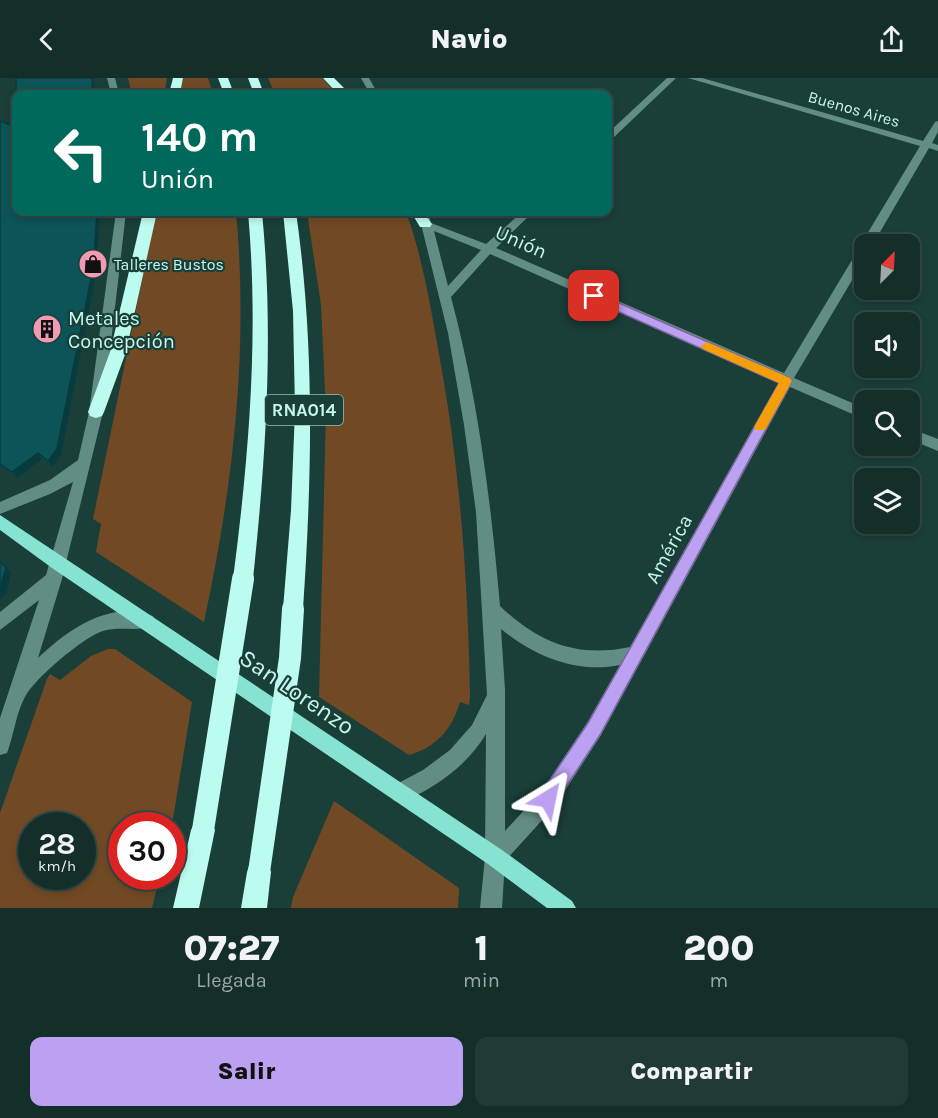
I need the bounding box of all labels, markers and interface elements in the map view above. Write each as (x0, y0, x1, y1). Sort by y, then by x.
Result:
icon: back (30, 23, 63, 56)
text: Navio (430, 23, 508, 55)
icon: share (875, 23, 908, 56)
street label: Buenos Aires (806, 87, 902, 131)
text: 140 m (141, 112, 258, 162)
icon: left (42, 114, 120, 192)
text: Unión (141, 163, 214, 195)
street label: Unión (492, 220, 550, 264)
north arrow (854, 234, 920, 300)
map controls (854, 234, 920, 534)
shop icon: Talleres Bustos (77, 248, 109, 280)
place label: Talleres Bustos (114, 255, 224, 274)
pin (568, 270, 619, 321)
icon: arrive (577, 279, 610, 312)
place label: Metales Concepción (68, 307, 175, 353)
button: sound (854, 312, 920, 378)
building icon: Metales Concepción (31, 313, 63, 345)
button: search (854, 390, 920, 456)
road number: RNA014 (265, 395, 343, 425)
button: layers (854, 468, 920, 534)
street label: América (641, 511, 697, 587)
street label: San Lorenzo (234, 643, 360, 741)
position arrow (516, 767, 580, 831)
speed limit sign: 30 (108, 812, 186, 890)
text: 28 (38, 826, 76, 862)
text: km/h (38, 857, 76, 875)
text: 07:27 (183, 927, 280, 969)
text: 1 (475, 927, 488, 969)
text: 200 (683, 927, 755, 969)
text: Llegada (196, 969, 267, 992)
text: min (463, 969, 500, 992)
text: m (710, 969, 728, 992)
button: Salir (30, 1037, 463, 1106)
button: Compartir (475, 1037, 908, 1106)

